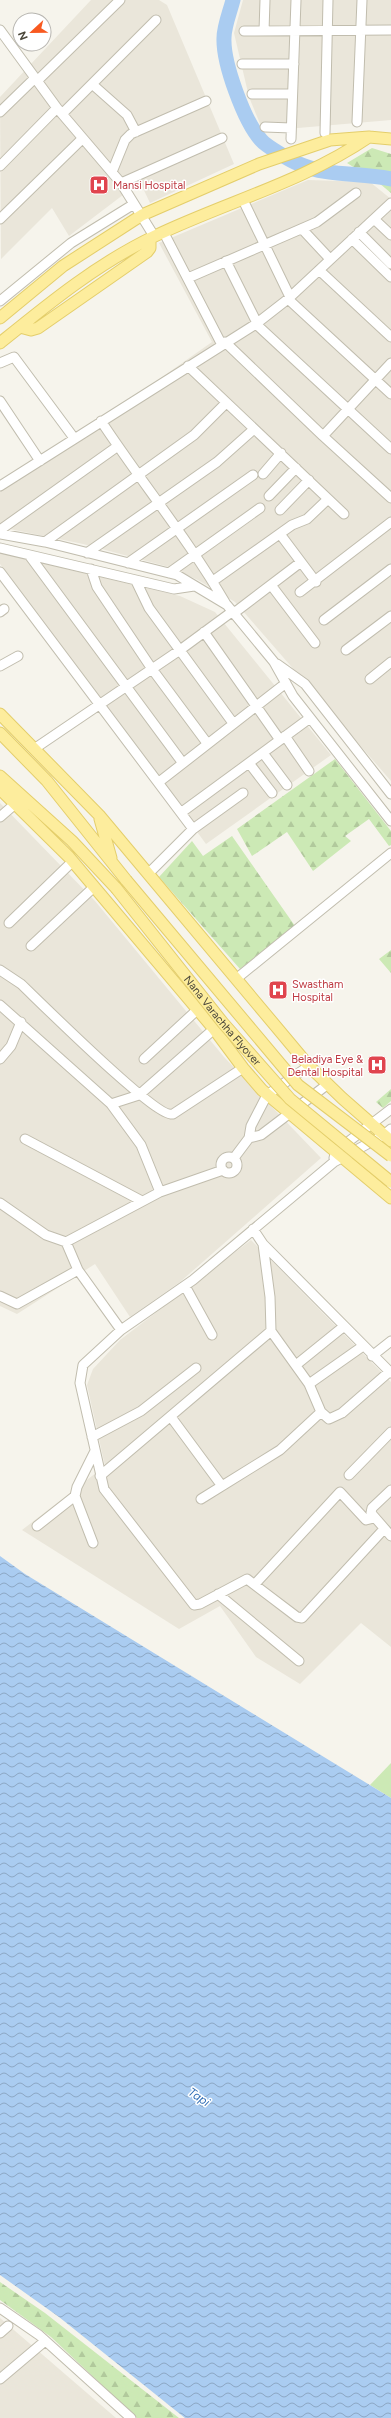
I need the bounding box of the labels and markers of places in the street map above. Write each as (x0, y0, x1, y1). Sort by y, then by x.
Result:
hospital icon: Mansi Hospital (88, 174, 110, 196)
place label: Mansi Hospital (113, 179, 185, 192)
place label: Swastham Hospital (292, 978, 343, 1004)
hospital icon: Swastham Hospital (267, 979, 289, 1001)
place label: Beladiya Eye & Dental Hospital (287, 1053, 363, 1079)
hospital icon: Beladiya Eye & Dental Hospital (366, 1054, 388, 1076)

